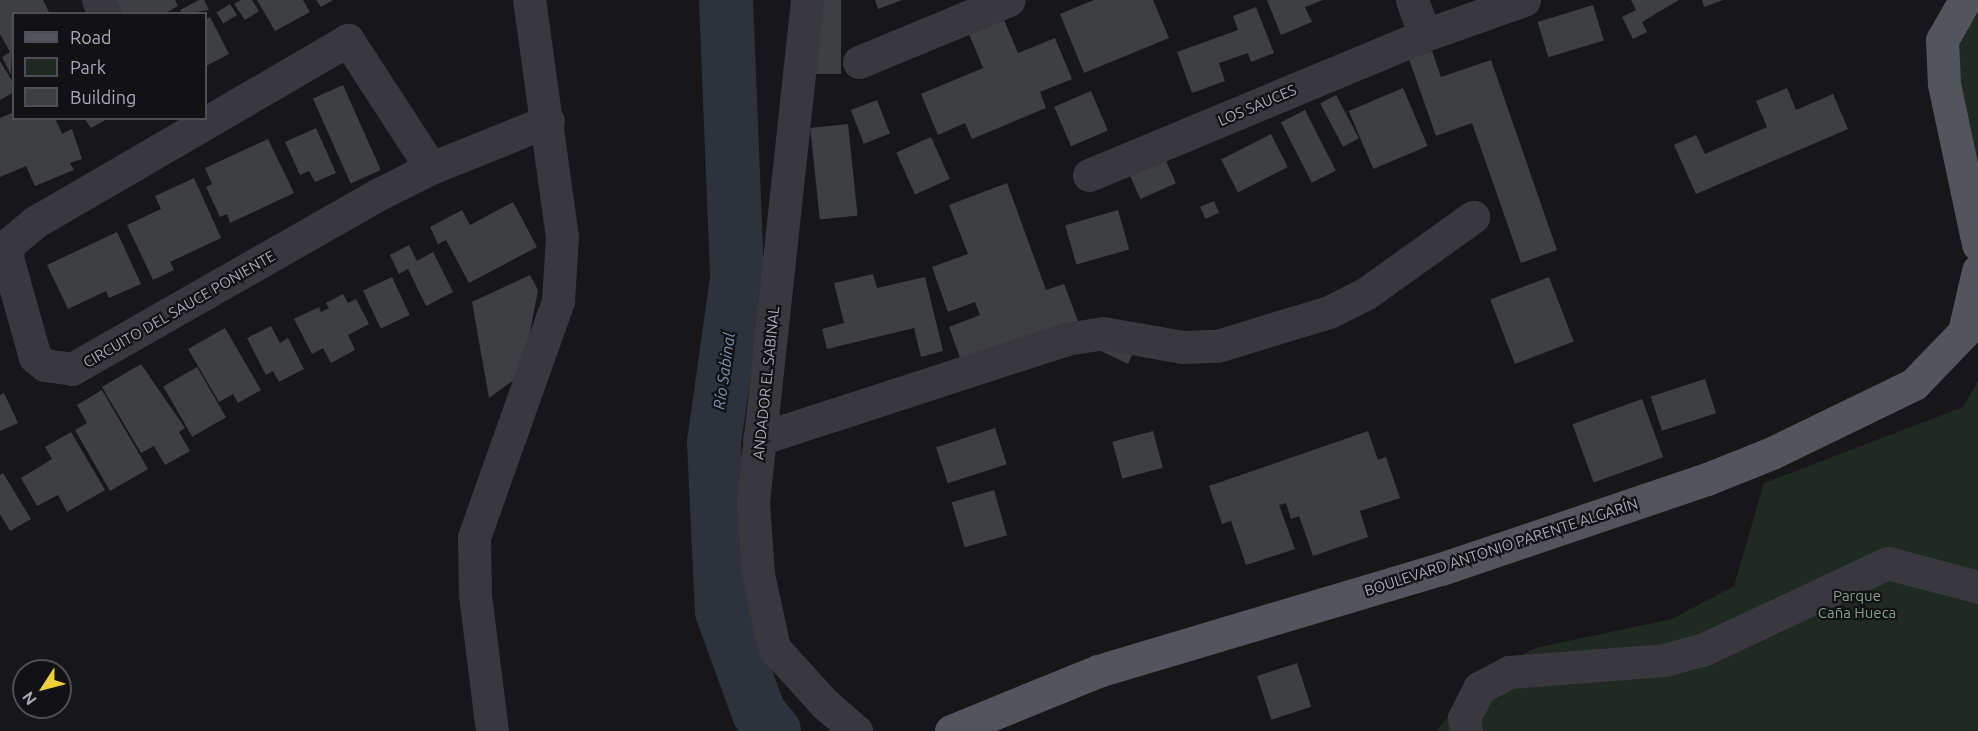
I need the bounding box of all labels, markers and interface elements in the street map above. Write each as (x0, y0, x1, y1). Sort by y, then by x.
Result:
legend (12, 12, 207, 120)
text: Road (70, 27, 112, 47)
text: Park (70, 57, 106, 77)
street label: LOS SAUCES (1215, 80, 1299, 130)
text: Building (70, 87, 136, 107)
street label: CIRCUITO DEL SAUCE PONIENTE (80, 247, 278, 371)
street label: ANDADOR EL SABINAL (749, 305, 783, 461)
water label: Río Sabinal (709, 331, 739, 411)
street label: BOULEVARD ANTONIO PARENTE ALGARÍN (1362, 494, 1640, 600)
park label: Parque Caña Hueca (1818, 586, 1896, 621)
north arrow (12, 659, 72, 719)
text: N (18, 688, 40, 709)

